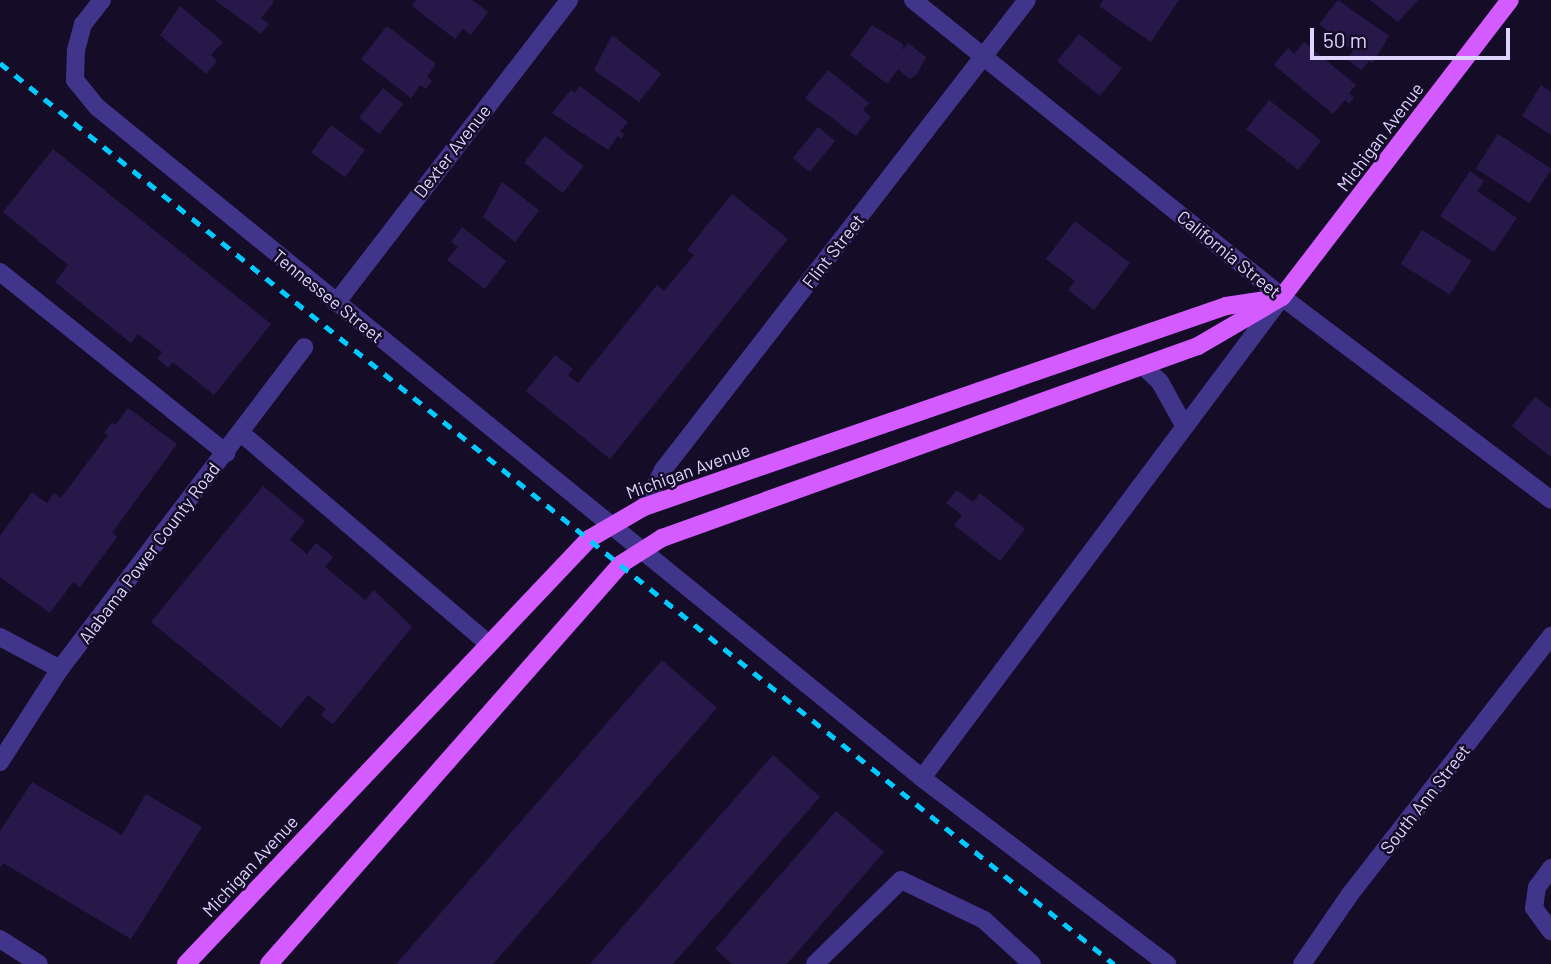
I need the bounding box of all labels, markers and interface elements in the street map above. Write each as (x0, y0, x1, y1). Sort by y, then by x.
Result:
scale bar (1313, 14, 1512, 58)
text: 50 m (1323, 27, 1367, 52)
street label: Michigan Avenue (1332, 78, 1428, 196)
street label: Dexter Avenue (409, 100, 495, 202)
street label: California Street (1173, 206, 1285, 302)
street label: Flint Street (797, 210, 869, 292)
street label: Tennessee Street (268, 245, 388, 347)
street label: Michigan Avenue (623, 439, 753, 503)
street label: Alabama Power County Road (74, 458, 224, 648)
street label: South Ann Street (1376, 740, 1474, 858)
street label: Michigan Avenue (198, 811, 302, 921)

